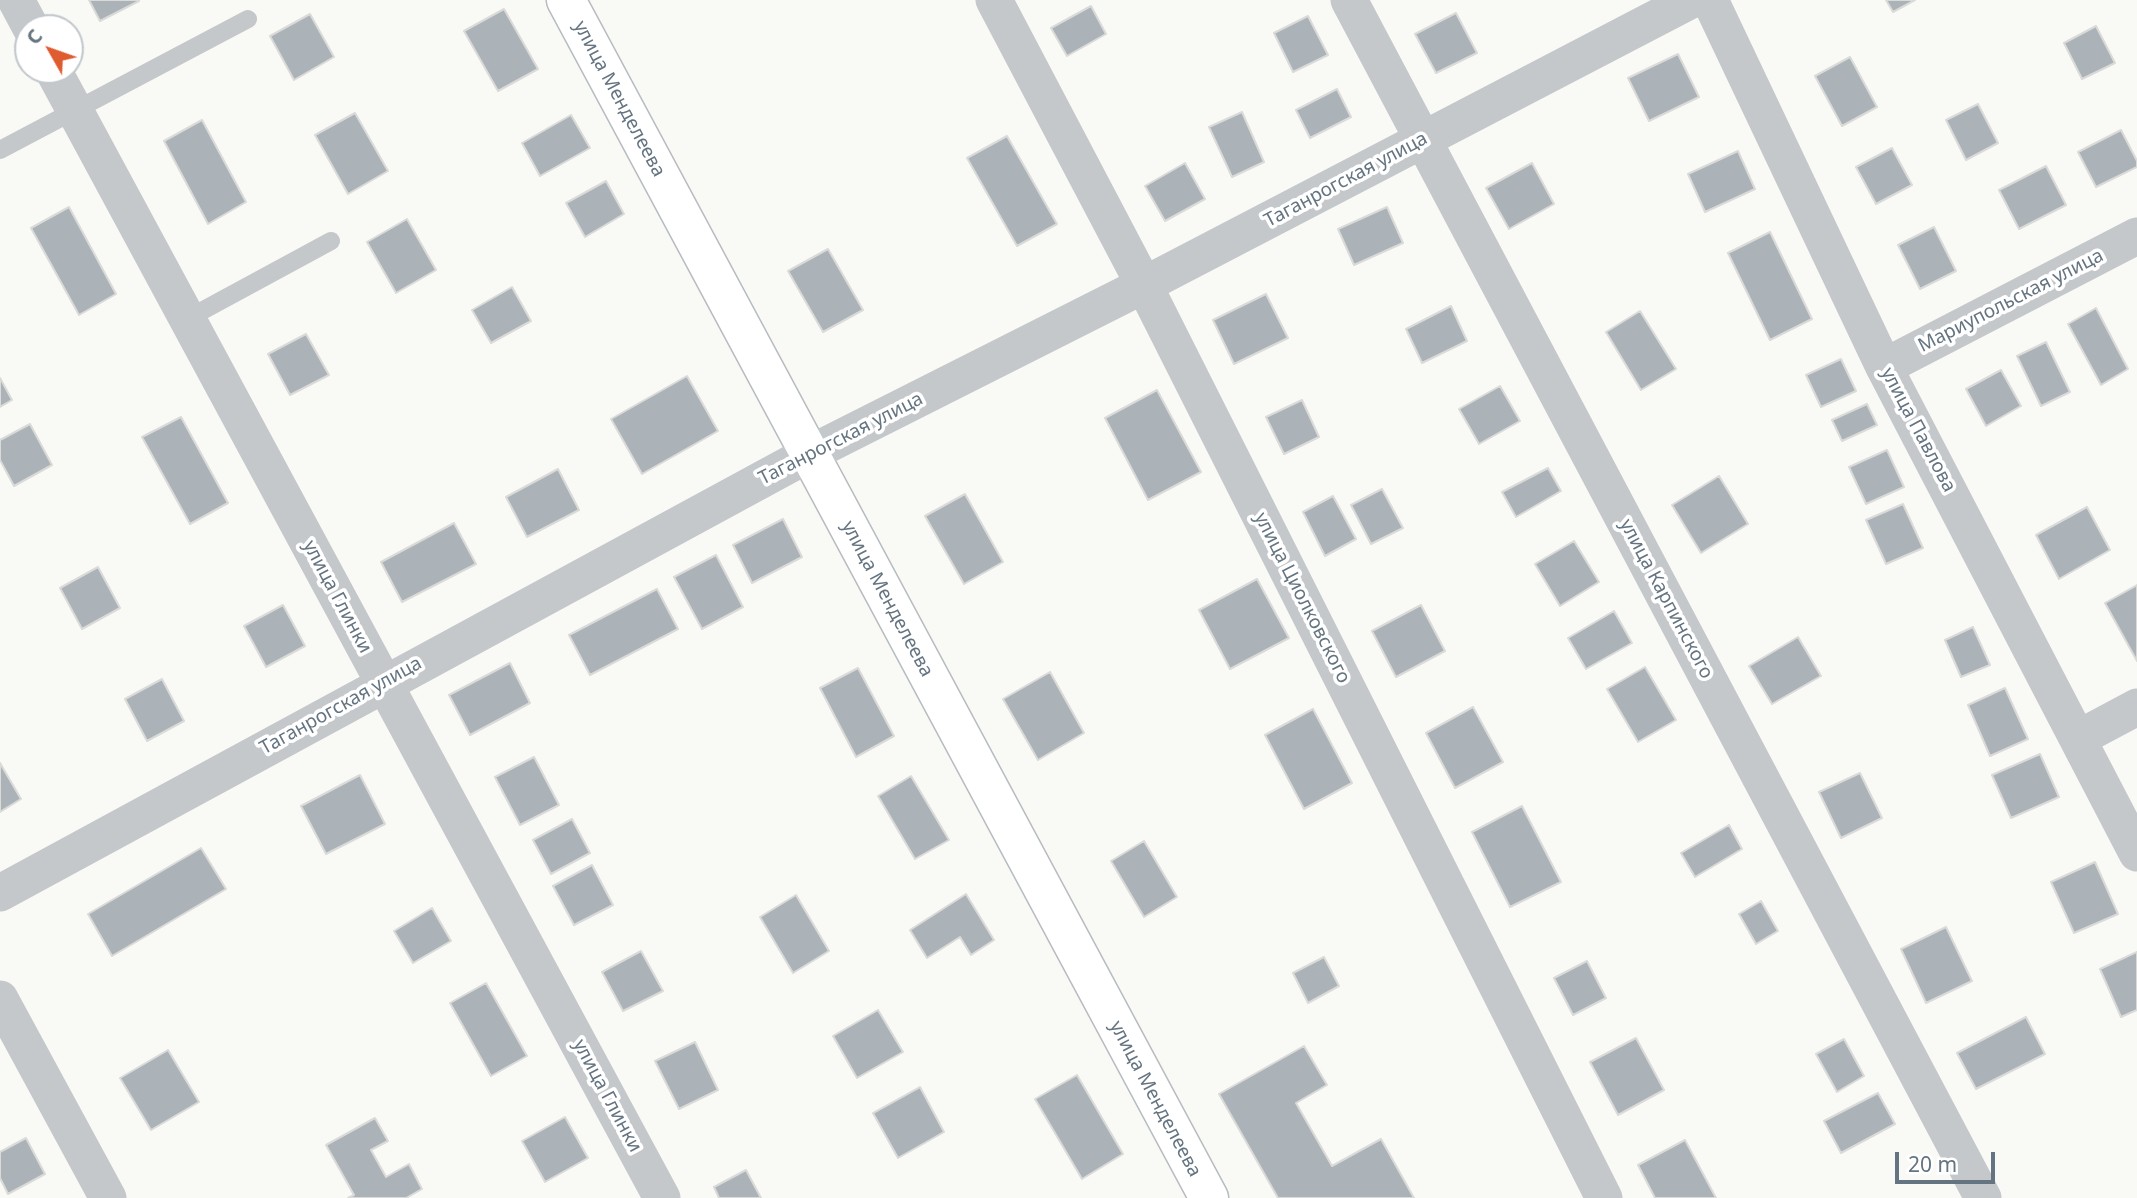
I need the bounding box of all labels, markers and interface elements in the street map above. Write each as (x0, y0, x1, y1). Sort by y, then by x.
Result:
north arrow (14, 14, 84, 84)
street label: улица Менделеева (568, 17, 670, 181)
text: С (21, 24, 48, 50)
street label: Таганрогская улица (1261, 127, 1431, 233)
street label: Мариупольская улица (1915, 244, 2107, 358)
street label: улица Павлова (1876, 364, 1960, 496)
street label: Таганрогская улица (755, 388, 927, 490)
street label: улица Циолковского (1249, 509, 1355, 687)
street label: улица Карпинского (1614, 515, 1718, 683)
street label: улица Менделеева (836, 517, 938, 681)
street label: улица Глинки (298, 537, 376, 657)
street label: Таганрогская улица (256, 652, 426, 760)
street label: улица Менделеева (1104, 1017, 1206, 1181)
street label: улица Глинки (568, 1036, 646, 1156)
scale bar (1899, 1138, 1999, 1182)
text: 20 m (1908, 1150, 1957, 1178)

